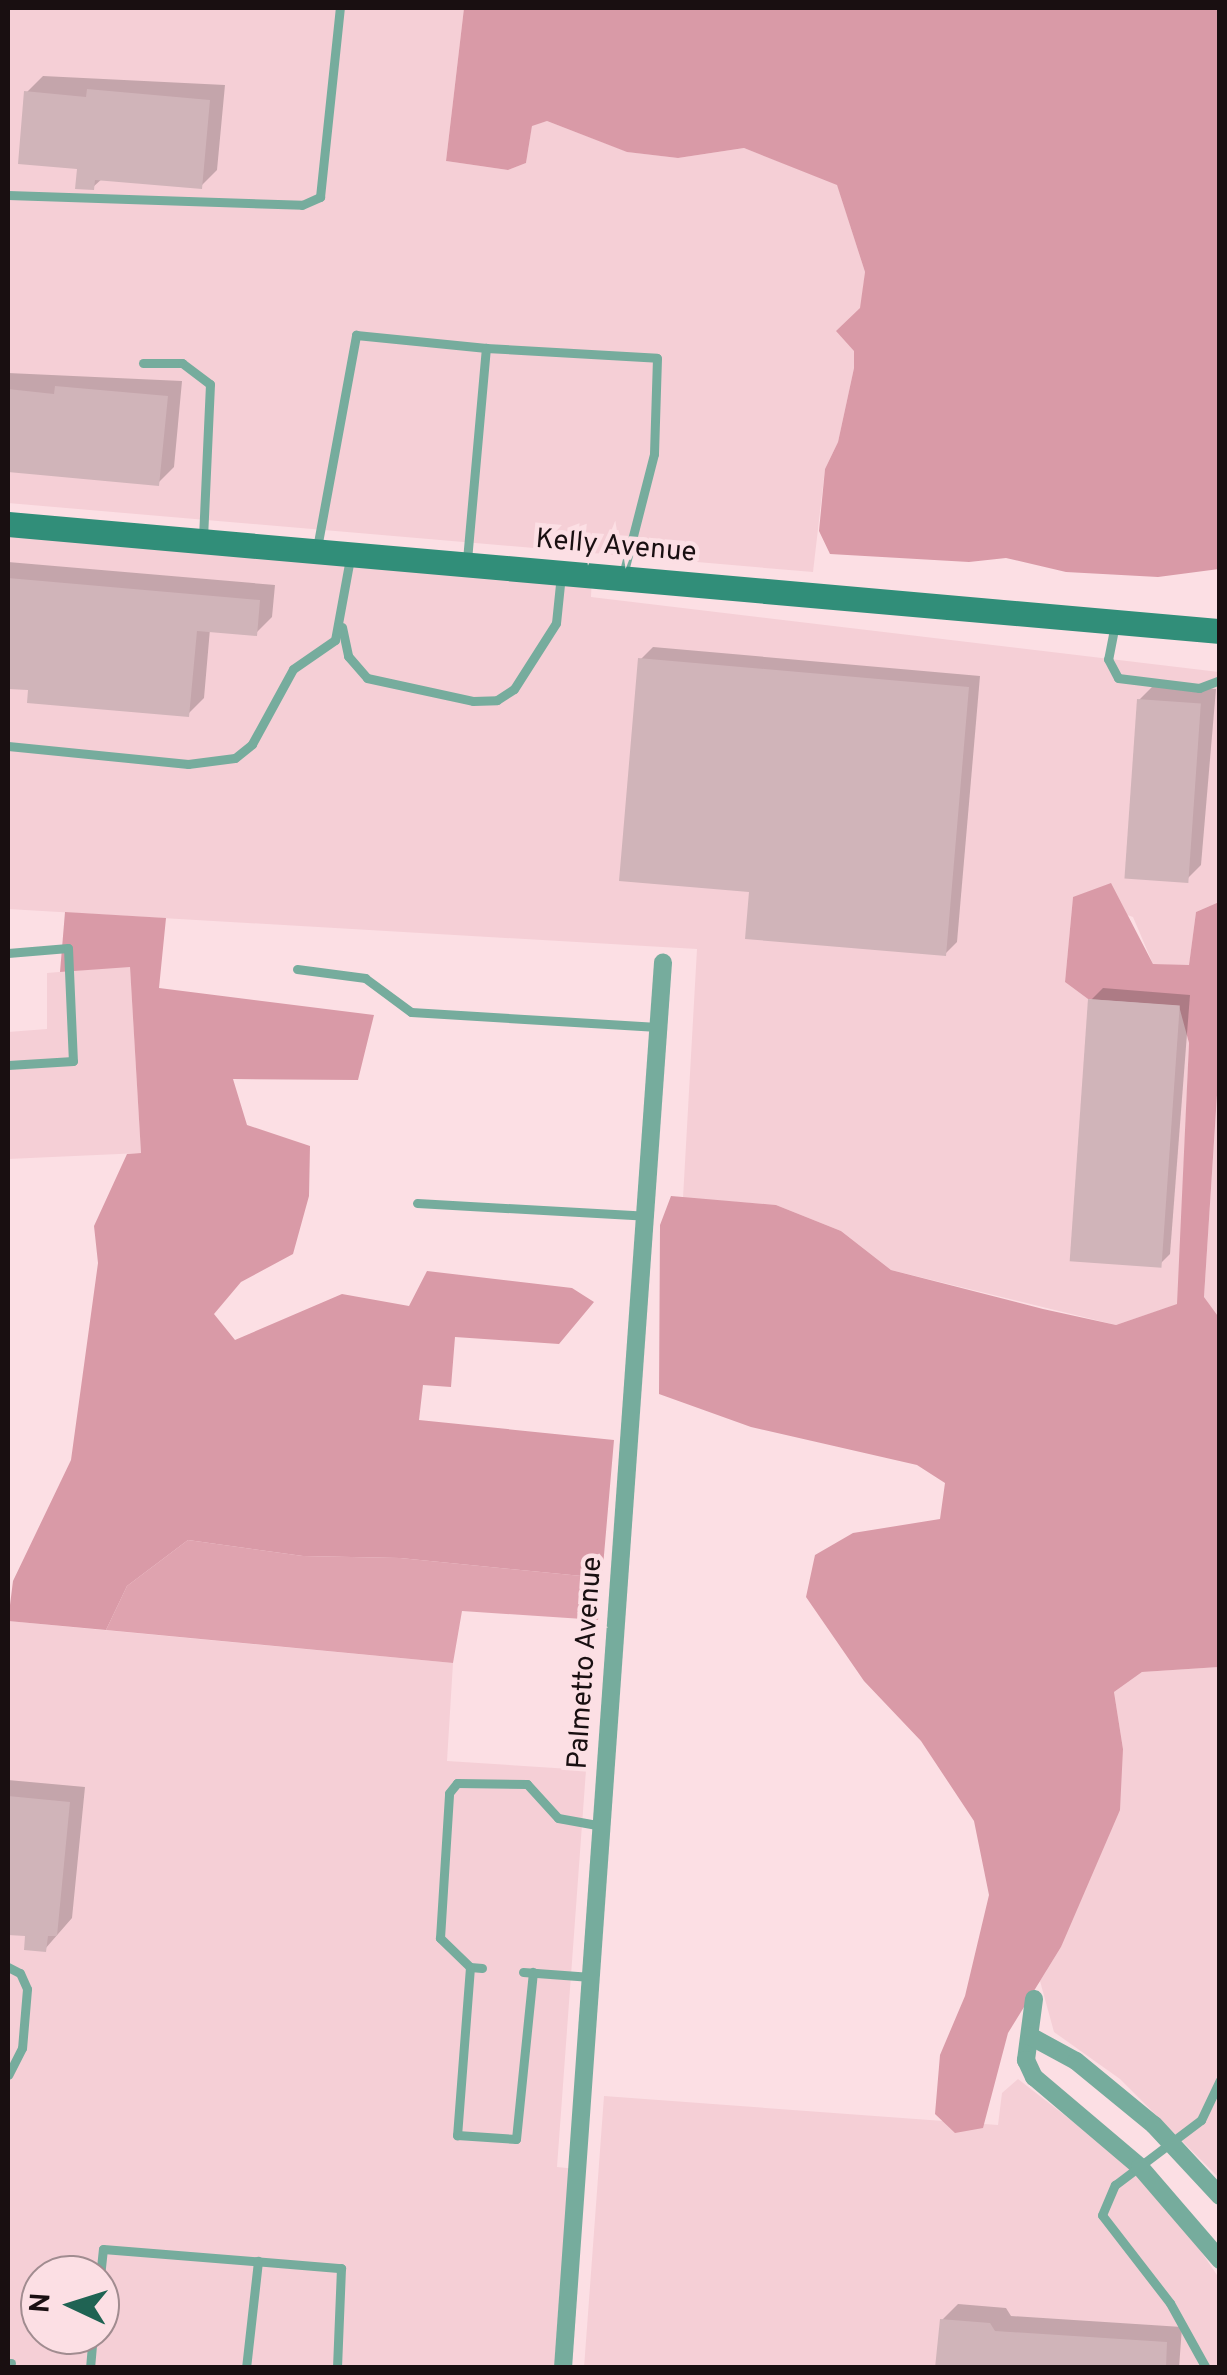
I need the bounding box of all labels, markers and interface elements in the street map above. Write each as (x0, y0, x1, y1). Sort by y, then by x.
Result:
street label: Kelly Avenue (534, 523, 698, 571)
street label: Palmetto Avenue (562, 1555, 610, 1771)
north arrow (20, 2255, 120, 2355)
text: N (23, 2292, 61, 2314)

